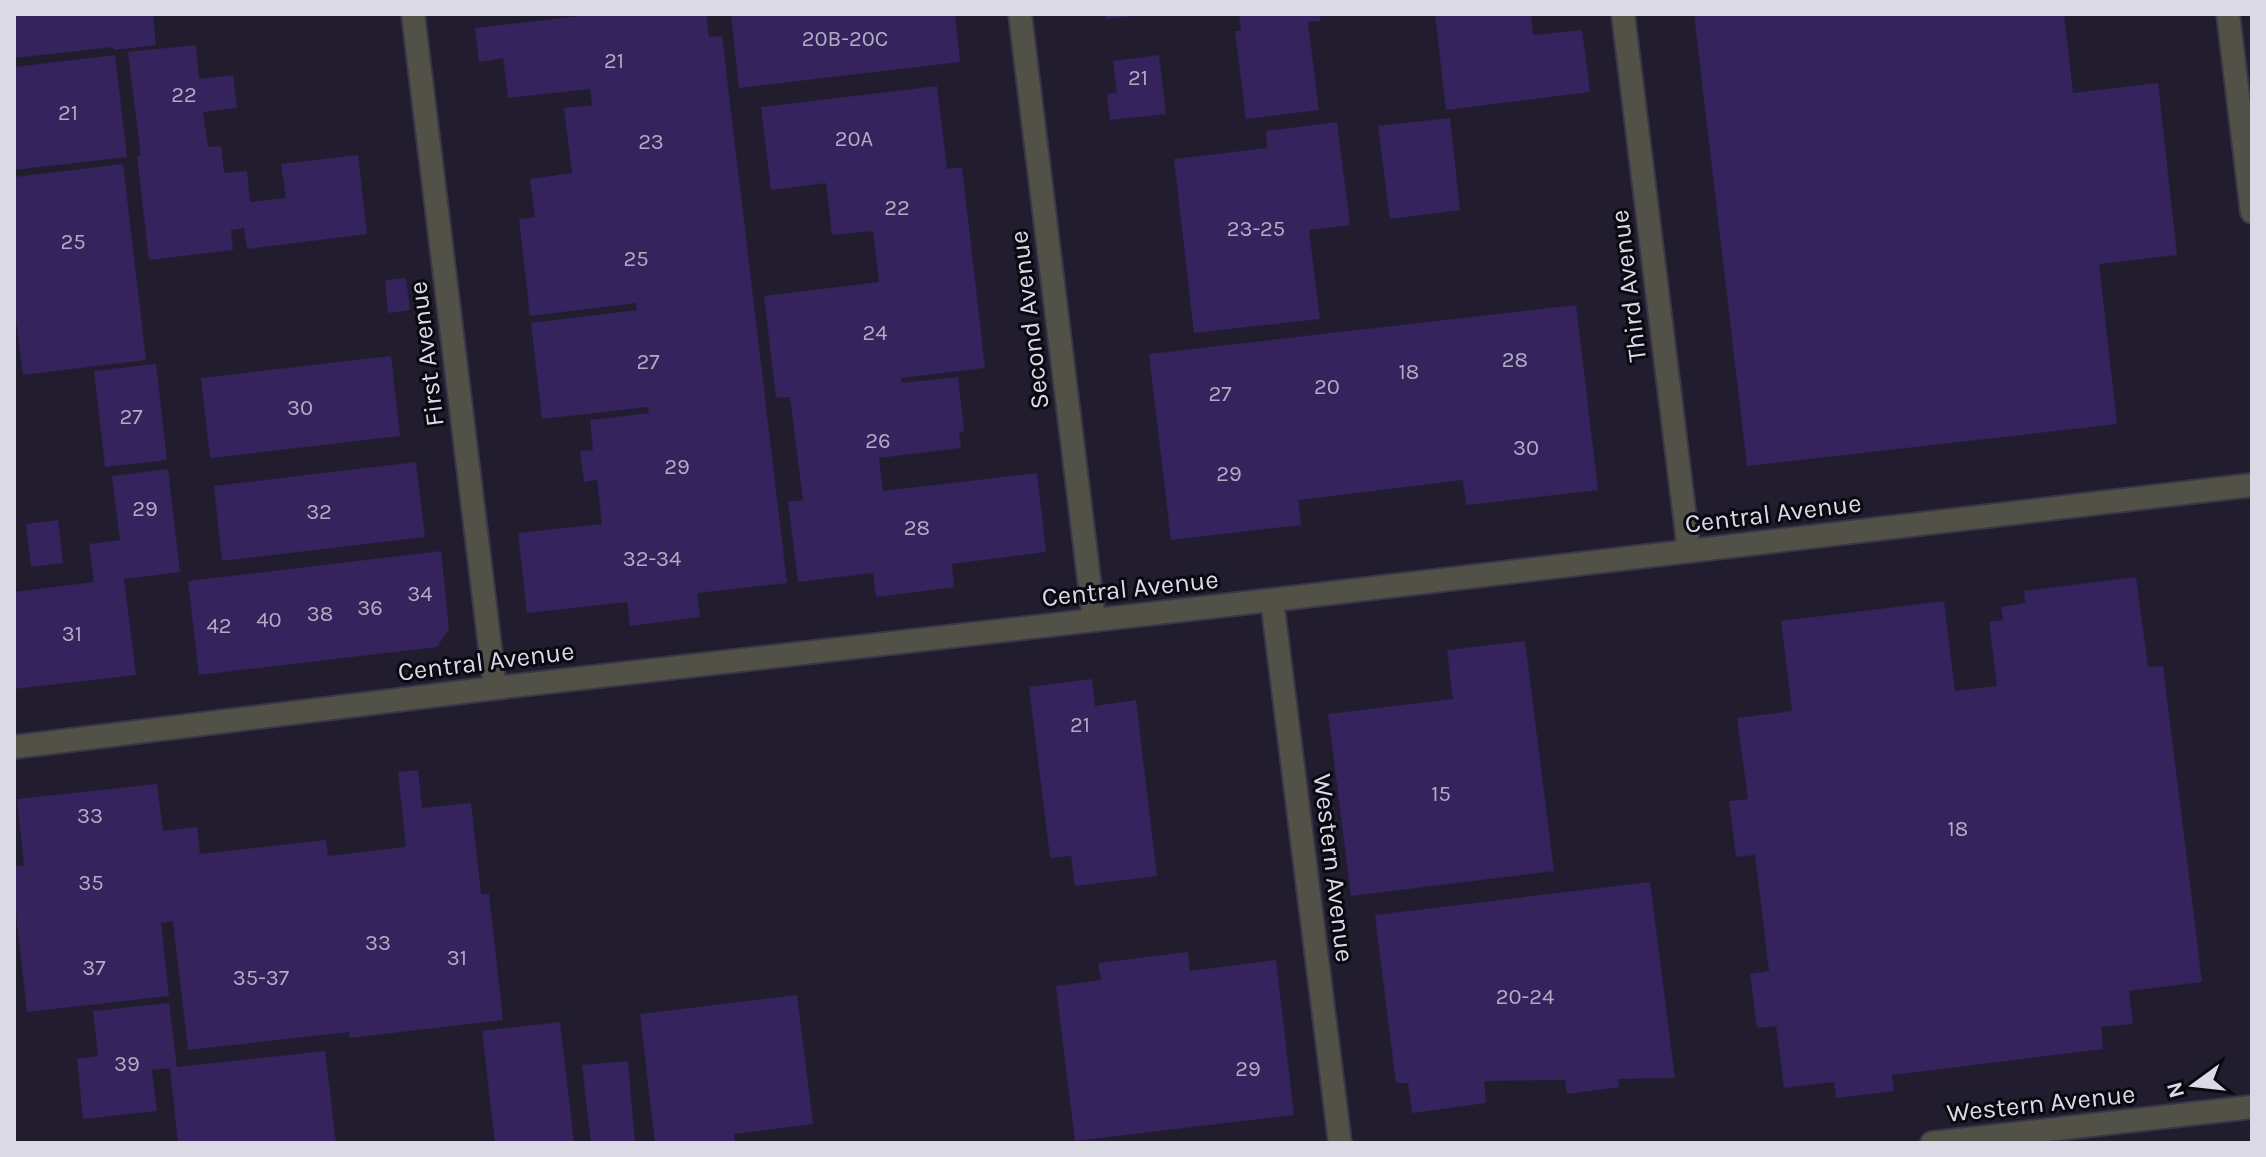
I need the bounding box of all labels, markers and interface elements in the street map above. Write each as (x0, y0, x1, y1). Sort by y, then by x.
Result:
house number: 20B-20C (802, 26, 888, 52)
house number: 21 (604, 48, 624, 74)
house number: 21 (1128, 65, 1148, 91)
house number: 22 (171, 82, 197, 108)
house number: 21 (58, 100, 78, 126)
house number: 20A (835, 126, 874, 152)
house number: 23 (638, 129, 664, 155)
house number: 22 (884, 195, 910, 221)
street label: Third Avenue (1604, 208, 1653, 364)
house number: 23-25 (1227, 216, 1285, 242)
house number: 25 (60, 229, 86, 255)
street label: Second Avenue (1003, 229, 1056, 411)
house number: 25 (623, 246, 649, 272)
street label: First Avenue (402, 280, 451, 428)
house number: 24 (862, 320, 888, 346)
house number: 28 (1502, 347, 1528, 373)
house number: 27 (636, 349, 660, 375)
house number: 18 (1399, 359, 1419, 385)
house number: 20 (1314, 374, 1340, 400)
house number: 27 (1208, 381, 1232, 407)
house number: 30 (287, 395, 313, 421)
house number: 27 (119, 404, 143, 430)
house number: 26 (865, 428, 891, 454)
house number: 30 (1513, 435, 1539, 461)
house number: 29 (664, 454, 690, 480)
house number: 29 (1216, 461, 1242, 487)
street label: Central Avenue (1683, 487, 1863, 540)
house number: 29 (132, 496, 158, 522)
house number: 32 (306, 499, 332, 525)
house number: 28 (904, 515, 930, 541)
house number: 32-34 (623, 546, 681, 572)
street label: Central Avenue (1040, 564, 1220, 613)
house number: 34 (407, 581, 433, 607)
house number: 36 (357, 595, 383, 621)
house number: 38 (307, 601, 333, 627)
house number: 40 (256, 607, 282, 633)
house number: 42 (206, 613, 232, 639)
house number: 31 (62, 621, 82, 647)
street label: Central Avenue (396, 635, 576, 688)
house number: 21 (1070, 712, 1090, 738)
street label: Western Avenue (1307, 772, 1360, 964)
house number: 15 (1431, 781, 1451, 807)
house number: 33 (77, 803, 103, 829)
house number: 18 (1948, 816, 1968, 842)
house number: 35 (78, 870, 104, 896)
house number: 33 (365, 930, 391, 956)
house number: 31 (447, 945, 467, 971)
house number: 37 (82, 955, 106, 981)
house number: 35-37 (233, 965, 289, 991)
house number: 20-24 (1496, 984, 1554, 1010)
north arrow (2154, 1045, 2234, 1125)
house number: 39 (114, 1051, 140, 1077)
house number: 29 (1235, 1056, 1261, 1082)
street label: Western Avenue (1945, 1078, 2137, 1129)
text: N (2161, 1079, 2190, 1101)

